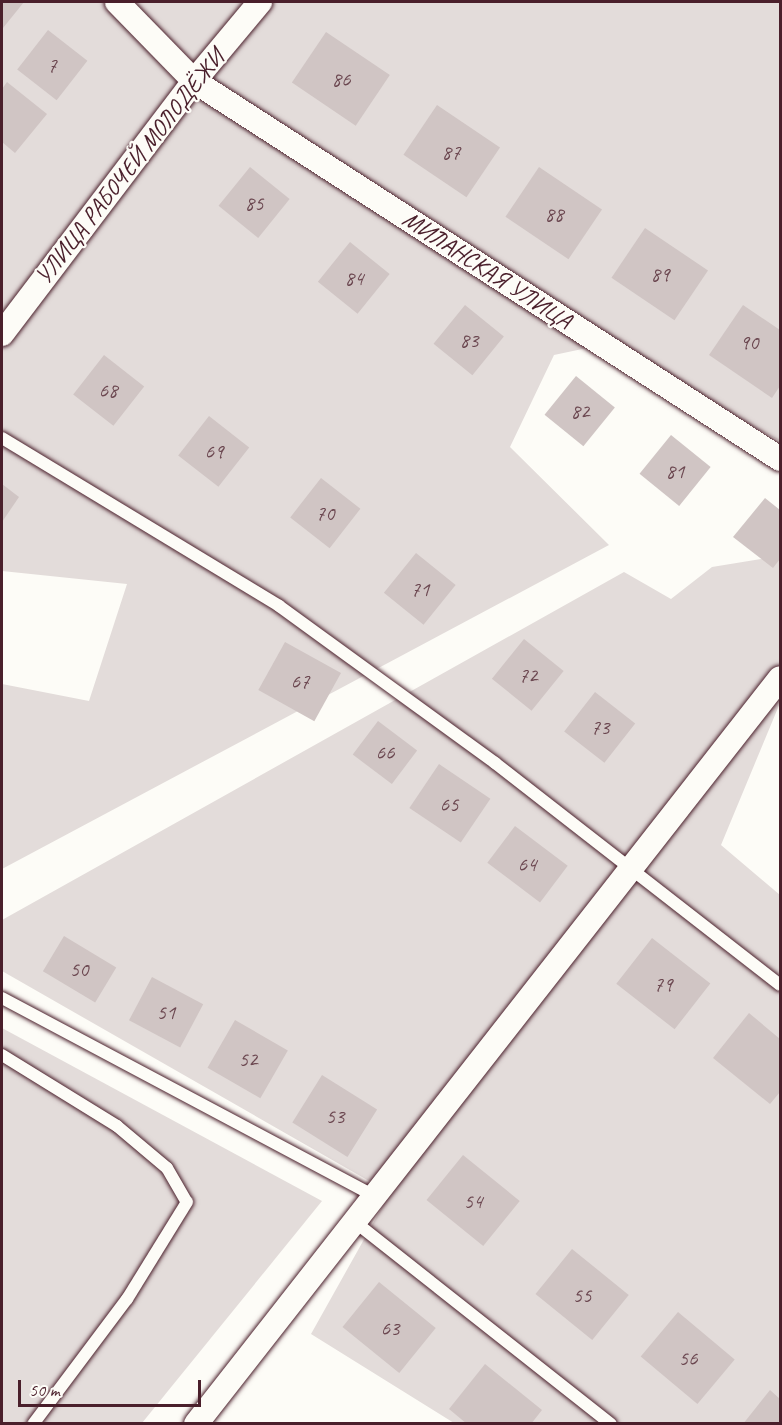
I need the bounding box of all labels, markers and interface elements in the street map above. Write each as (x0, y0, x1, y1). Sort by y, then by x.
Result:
street label: УЛИЦА РАБОЧЕЙ МОЛОДЁЖИ (29, 44, 231, 290)
house number: 7 (47, 52, 57, 78)
house number: 86 (332, 66, 350, 92)
house number: 87 (442, 139, 460, 165)
house number: 85 (245, 190, 263, 216)
house number: 88 (545, 201, 563, 227)
street label: МИЛАНСКАЯ УЛИЦА (397, 205, 577, 335)
house number: 89 (651, 261, 669, 287)
house number: 84 (345, 265, 363, 291)
house number: 83 (460, 327, 478, 353)
house number: 90 (740, 329, 758, 355)
house number: 68 (99, 377, 117, 403)
house number: 82 (571, 398, 589, 424)
house number: 69 (205, 438, 223, 464)
house number: 81 (666, 458, 684, 484)
house number: 70 (316, 500, 334, 526)
house number: 71 (411, 576, 429, 602)
house number: 72 (519, 662, 537, 688)
house number: 67 (291, 668, 309, 694)
house number: 73 (591, 714, 609, 740)
house number: 66 (376, 739, 394, 765)
house number: 65 (440, 791, 458, 817)
house number: 64 (518, 851, 536, 877)
house number: 50 (70, 956, 88, 982)
house number: 79 (654, 971, 672, 997)
house number: 51 (157, 999, 175, 1025)
house number: 52 (239, 1046, 257, 1072)
house number: 53 (326, 1103, 344, 1129)
house number: 54 (464, 1188, 482, 1214)
house number: 55 (573, 1282, 591, 1308)
house number: 63 (381, 1315, 399, 1341)
house number: 56 (679, 1345, 697, 1371)
scale bar (21, 1368, 204, 1406)
text: 50 m (29, 1379, 60, 1401)

